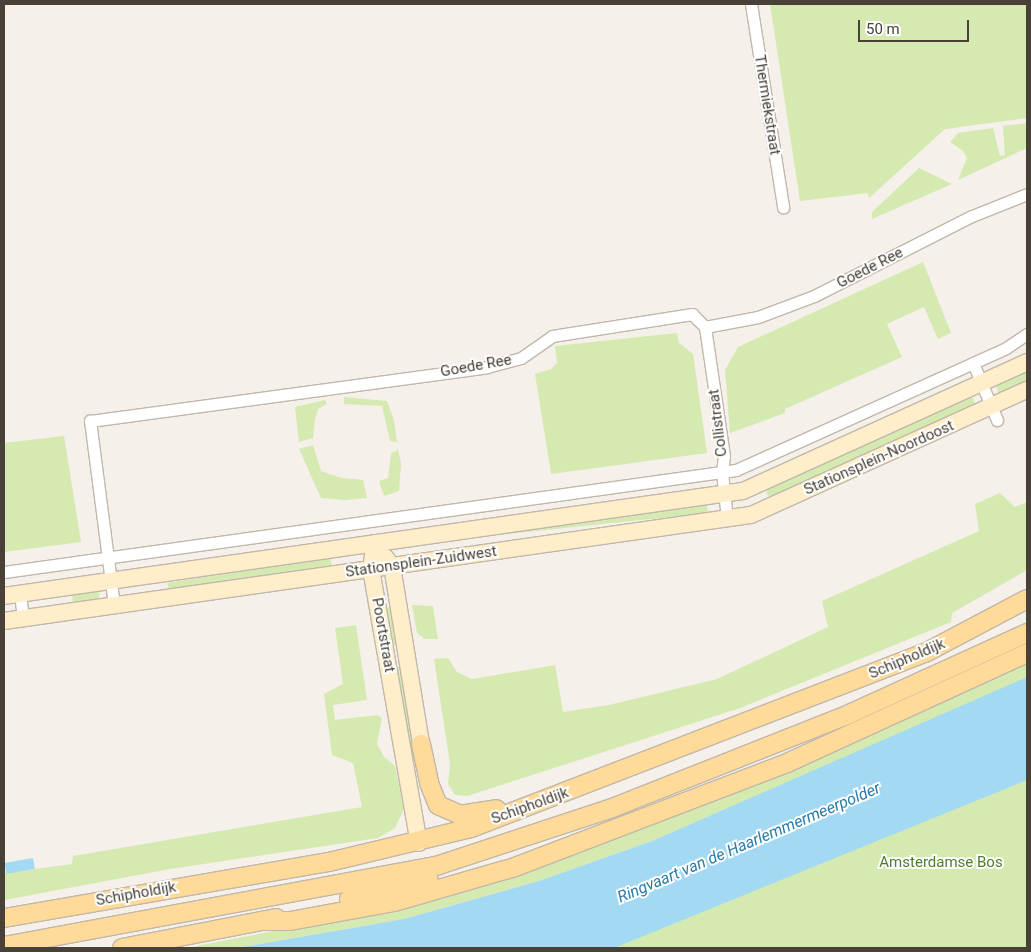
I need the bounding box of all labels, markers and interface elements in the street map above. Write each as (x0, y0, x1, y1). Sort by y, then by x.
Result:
scale bar (861, 10, 972, 42)
text: 50 m (866, 20, 900, 38)
street label: Thermiekstraat (750, 54, 784, 156)
street label: Goede Ree (834, 244, 906, 292)
street label: Goede Ree (439, 351, 513, 381)
street label: Collistraat (705, 388, 731, 458)
street label: Stationsplein-Noordoost (801, 417, 957, 499)
street label: Stationsplein-Zuidwest (344, 542, 498, 582)
street label: Poortstraat (368, 596, 398, 674)
street label: Schipholdijk (866, 635, 948, 683)
water label: Ringvaart van de Haarlemmermeerpolder (615, 779, 883, 907)
street label: Schipholdijk (489, 784, 571, 828)
park label: Amsterdamse Bos (879, 854, 1003, 872)
street label: Schipholdijk (95, 878, 177, 910)

